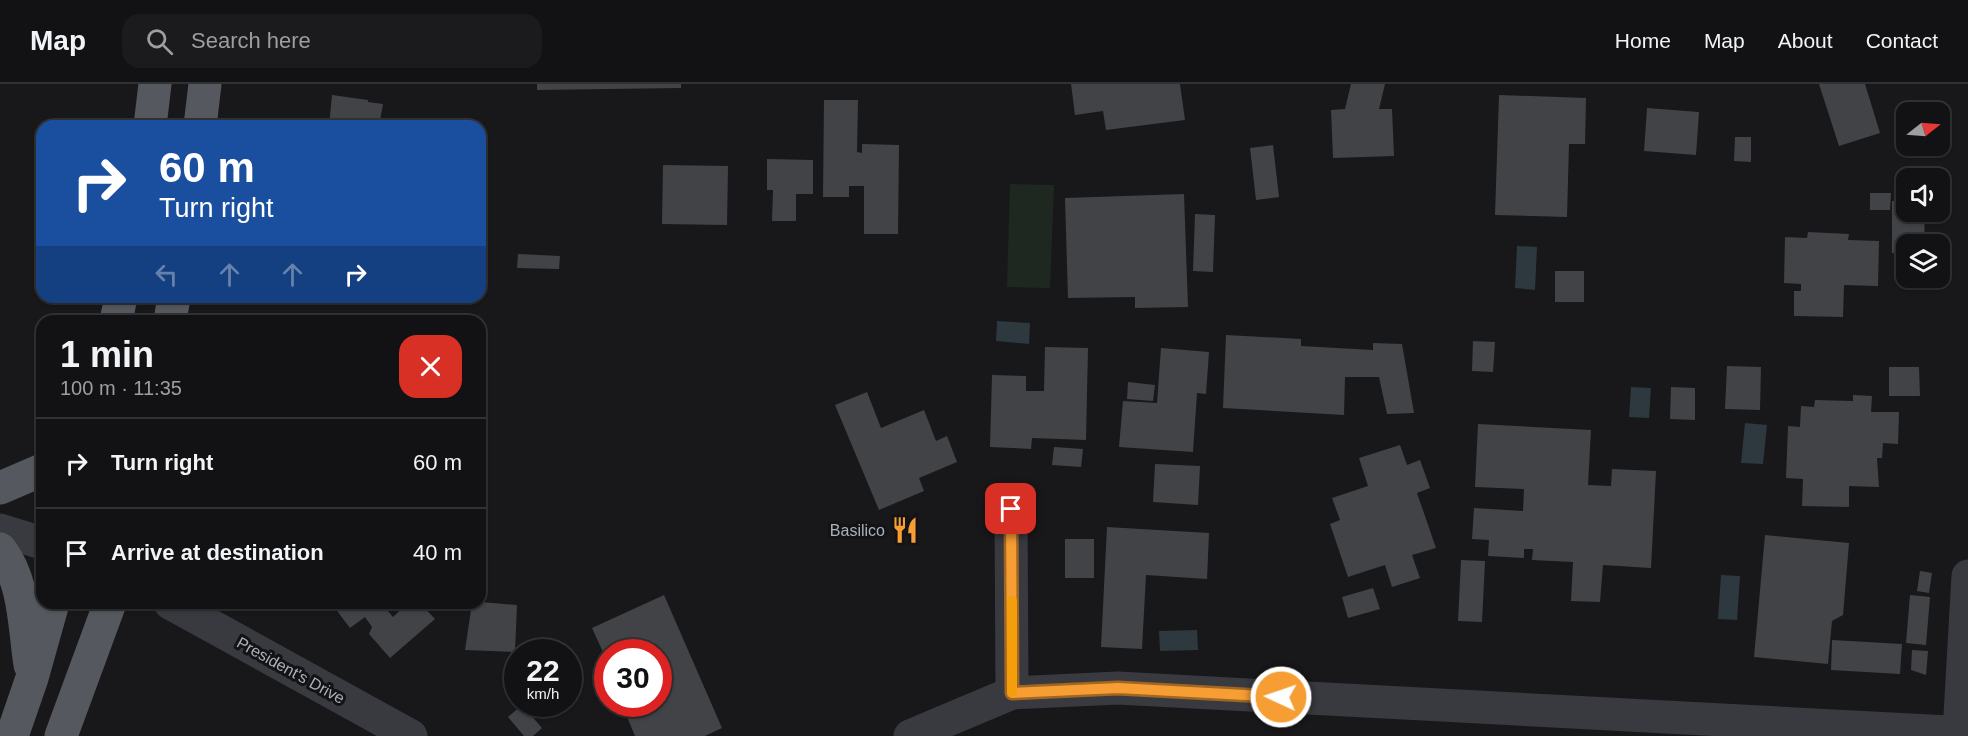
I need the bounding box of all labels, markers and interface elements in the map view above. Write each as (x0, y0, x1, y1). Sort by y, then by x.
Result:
search box (122, 14, 542, 68)
text: Map (30, 25, 86, 56)
icon: search (143, 25, 176, 58)
text: Search here (191, 28, 311, 53)
text: Home (1615, 29, 1671, 52)
text: Map (1704, 29, 1745, 52)
text: About (1778, 29, 1833, 52)
text: Contact (1866, 29, 1938, 52)
north arrow (1896, 102, 1950, 156)
map controls (1896, 102, 1950, 288)
icon: right (60, 144, 138, 222)
text: 60 m (159, 144, 255, 191)
button: sound (1896, 168, 1950, 222)
text: Turn right (159, 193, 274, 223)
button: layers (1896, 234, 1950, 288)
icon: left (150, 258, 183, 291)
icon: ahead (213, 258, 246, 291)
icon: ahead (276, 258, 309, 291)
icon: right (339, 258, 372, 291)
text: 1 min (60, 334, 154, 375)
button: close (399, 335, 462, 398)
text: 100 m · 11:35 (60, 377, 182, 399)
icon: right (60, 447, 93, 480)
text: Turn right (111, 450, 213, 475)
text: 60 m (413, 450, 462, 475)
pin (985, 483, 1036, 534)
icon: arrive (994, 492, 1027, 525)
restaurant icon: Basilico (890, 515, 920, 545)
place label: Basilico (830, 522, 885, 539)
icon: arrive (60, 537, 93, 570)
text: Arrive at destination (111, 540, 324, 565)
text: 40 m (413, 540, 462, 565)
street label: President's Drive (234, 634, 348, 707)
speed limit sign: 30 (594, 639, 672, 717)
text: 22 (526, 654, 560, 687)
position arrow (1249, 665, 1313, 729)
text: km/h (527, 685, 559, 702)

